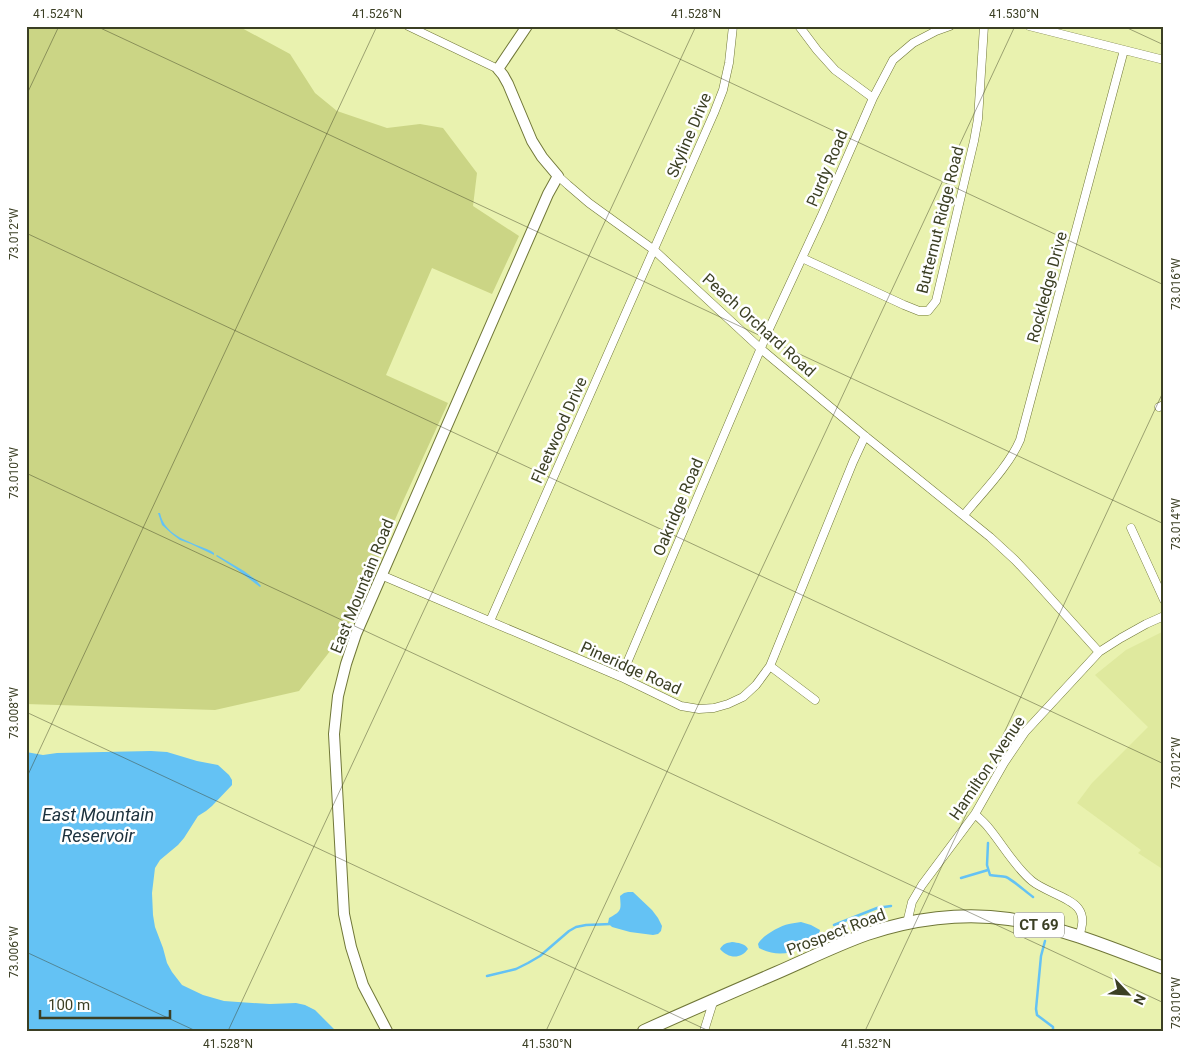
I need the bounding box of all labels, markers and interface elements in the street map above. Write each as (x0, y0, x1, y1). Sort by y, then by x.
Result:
text: 41.524°N (33, 7, 83, 21)
text: 41.526°N (352, 7, 402, 21)
text: 41.528°N (671, 7, 721, 21)
text: 41.530°N (989, 7, 1039, 21)
street label: Skyline Drive (663, 90, 715, 180)
street label: Purdy Road (802, 127, 852, 209)
street label: Butternut Ridge Road (913, 144, 967, 296)
text: 73.012°W (7, 208, 21, 260)
street label: Rockledge Drive (1023, 229, 1071, 345)
text: 73.016°W (1169, 258, 1183, 310)
street label: Peach Orchard Road (699, 269, 819, 381)
street label: Fleetwood Drive (527, 374, 591, 486)
text: 73.010°W (7, 447, 21, 499)
street label: Oakridge Road (649, 455, 707, 559)
text: 73.014°W (1169, 498, 1183, 550)
street label: East Mountain Road (326, 516, 398, 656)
street label: Pineridge Road (578, 637, 684, 699)
text: 73.008°W (7, 687, 21, 739)
street label: Hamilton Avenue (945, 712, 1029, 824)
text: 73.012°W (1169, 737, 1183, 789)
water label: East Mountain Reservoir (42, 804, 154, 846)
street label: Prospect Road (784, 904, 888, 960)
road number: CT 69 (1014, 912, 1064, 938)
text: 73.006°W (7, 926, 21, 978)
north arrow (1102, 970, 1152, 1020)
text: 73.010°W (1169, 977, 1183, 1029)
scale bar (40, 987, 170, 1019)
text: N (1130, 992, 1149, 1007)
text: 100 m (48, 996, 90, 1014)
text: 41.528°N (203, 1037, 253, 1051)
text: 41.530°N (522, 1037, 572, 1051)
text: 41.532°N (841, 1037, 891, 1051)

